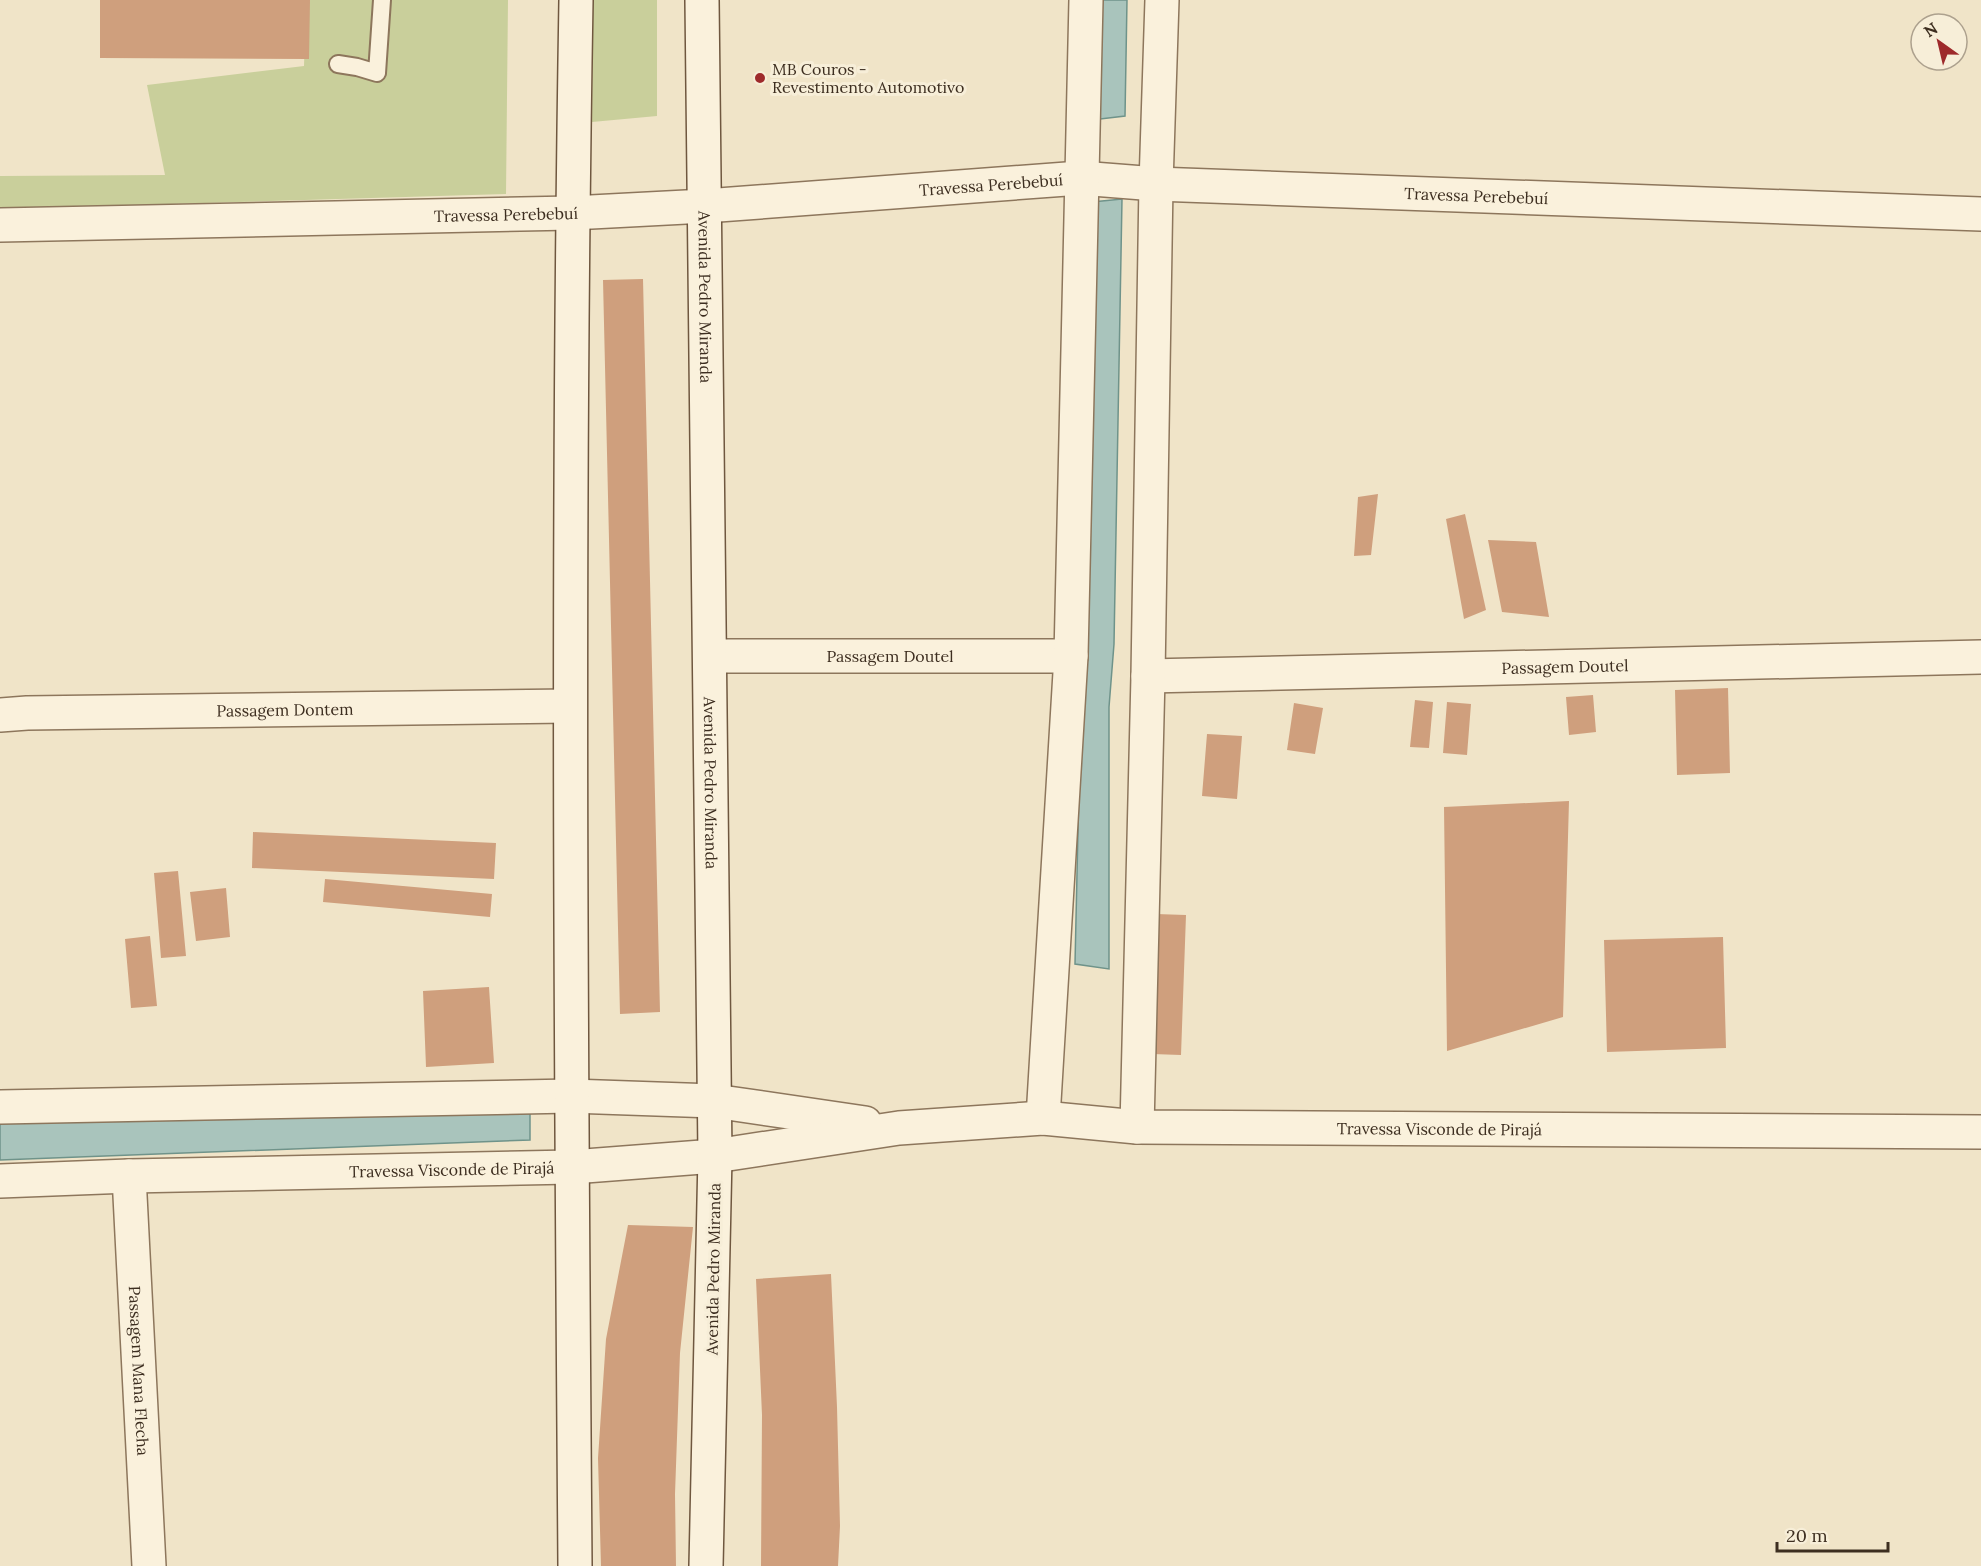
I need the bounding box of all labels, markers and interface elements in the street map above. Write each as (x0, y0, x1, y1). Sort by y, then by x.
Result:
north arrow (1909, 12, 1969, 72)
text: N (1920, 18, 1941, 41)
place label: MB Couros - Revestimento Automotivo (772, 59, 964, 97)
marker: MB Couros - Revestimento Automotivo (753, 71, 767, 85)
street label: Travessa Perebebuí (918, 169, 1063, 200)
street label: Travessa Perebebuí (1404, 183, 1549, 208)
street label: Travessa Perebebuí (434, 203, 578, 226)
street label: Avenida Pedro Miranda (694, 210, 716, 383)
street label: Passagem Doutel (826, 646, 954, 666)
street label: Passagem Doutel (1501, 655, 1629, 678)
street label: Avenida Pedro Miranda (700, 695, 722, 869)
street label: Passagem Dontem (216, 699, 354, 721)
street label: Travessa Visconde de Pirajá (1337, 1118, 1542, 1139)
street label: Travessa Visconde de Pirajá (349, 1157, 555, 1182)
street label: Avenida Pedro Miranda (701, 1183, 725, 1356)
street label: Passagem Mana Flecha (125, 1285, 153, 1456)
scale bar (1777, 1515, 1888, 1553)
text: 20 m (1786, 1524, 1828, 1547)

